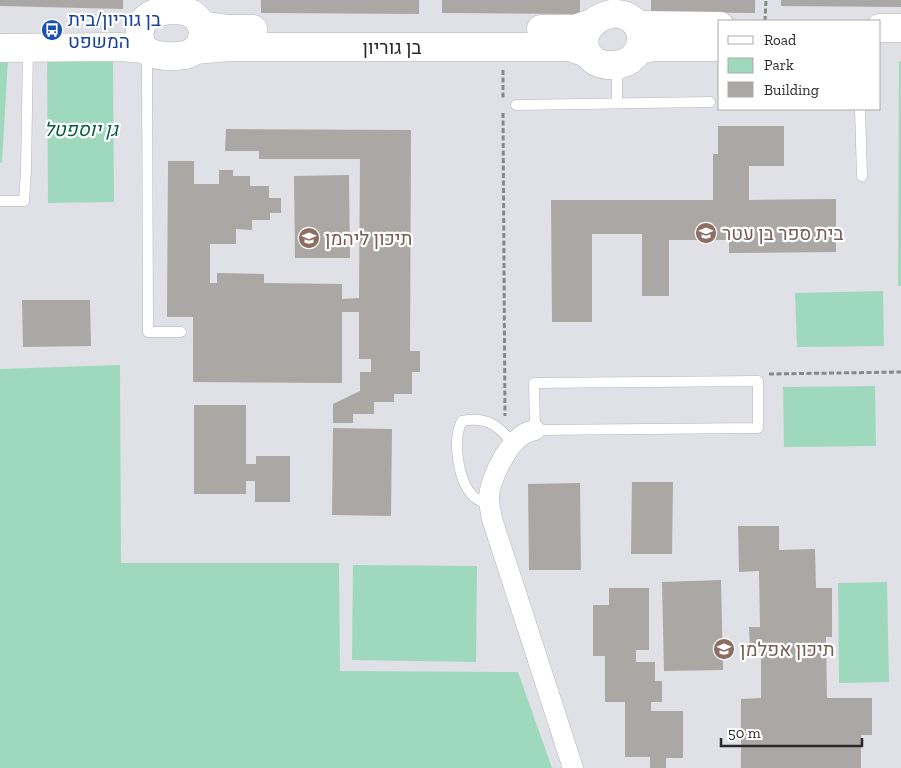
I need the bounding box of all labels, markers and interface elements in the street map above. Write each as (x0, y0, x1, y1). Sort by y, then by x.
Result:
place label: בן גוריון/בית המשפט (68, 8, 161, 53)
bus stop icon: בן גוריון/בית המשפט (40, 18, 64, 42)
legend (718, 20, 881, 110)
text: Road (764, 31, 797, 49)
street label: בן גוריון (363, 36, 421, 59)
text: Park (764, 56, 794, 74)
text: Building (764, 81, 819, 99)
park label: גן יוספטל (44, 118, 120, 141)
school or university icon: בית ספר בן עטר (694, 221, 718, 245)
place label: בית ספר בן עטר (722, 222, 843, 245)
school or university icon: תיכון ליהמן (297, 226, 321, 250)
place label: תיכון ליהמן (325, 227, 412, 250)
school or university icon: תיכון אפלמן (712, 637, 736, 661)
place label: תיכון אפלמן (740, 638, 835, 661)
scale bar (721, 716, 862, 748)
text: 50 m (728, 724, 761, 742)

